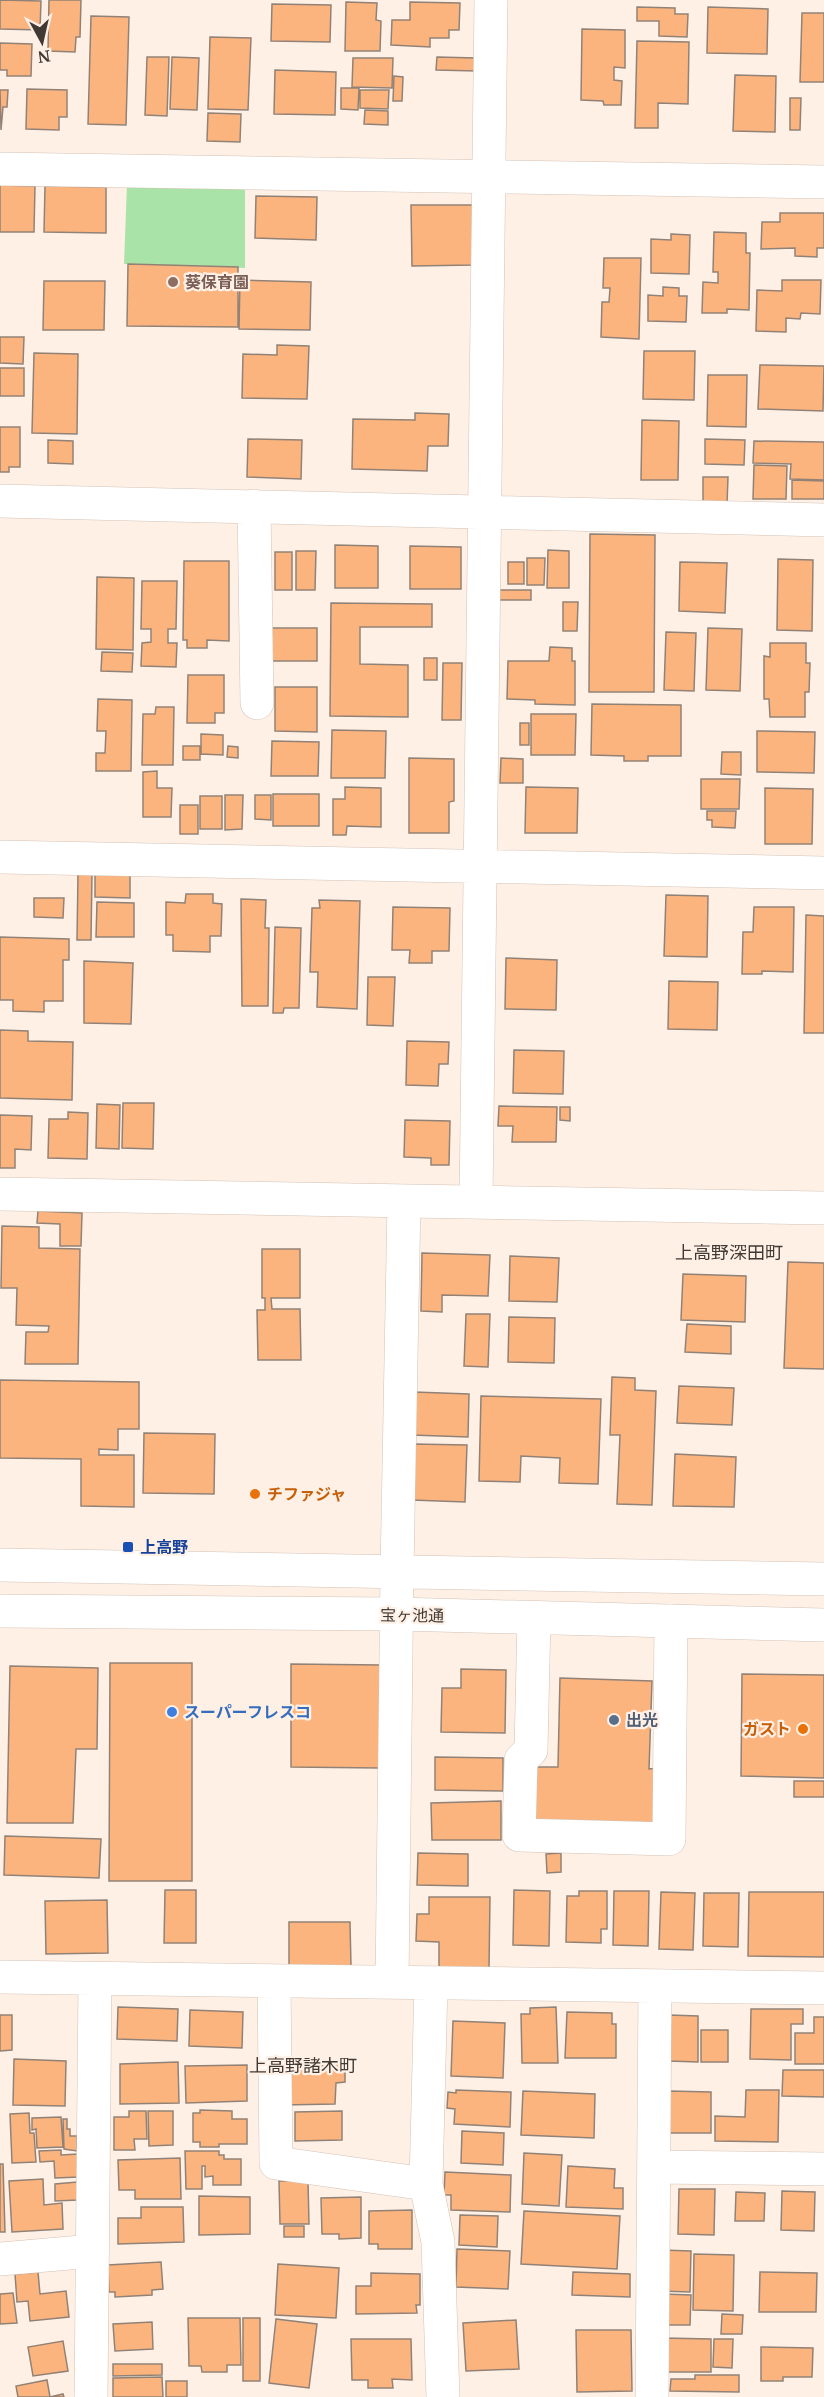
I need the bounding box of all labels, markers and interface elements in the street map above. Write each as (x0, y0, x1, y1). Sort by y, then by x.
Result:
north arrow (12, 12, 72, 72)
text: N (36, 45, 52, 69)
place label: 葵保育園 (185, 271, 249, 293)
marker: 葵保育園 (166, 275, 180, 289)
district label: 上高野深田町 (675, 1240, 783, 1264)
place label: チファジャ (267, 1483, 346, 1505)
marker: チファジャ (248, 1487, 262, 1501)
place label: 上高野 (140, 1536, 188, 1558)
marker: 上高野 (121, 1540, 135, 1554)
street label: 宝ヶ池通 (380, 1603, 444, 1627)
place label: スーパーフレスコ (184, 1701, 311, 1723)
marker: スーパーフレスコ (165, 1705, 179, 1719)
place label: 出光 (626, 1709, 658, 1731)
marker: 出光 (607, 1713, 621, 1727)
place label: ガスト (743, 1718, 791, 1740)
marker: ガスト (796, 1722, 810, 1736)
district label: 上高野諸木町 (249, 2053, 357, 2077)

